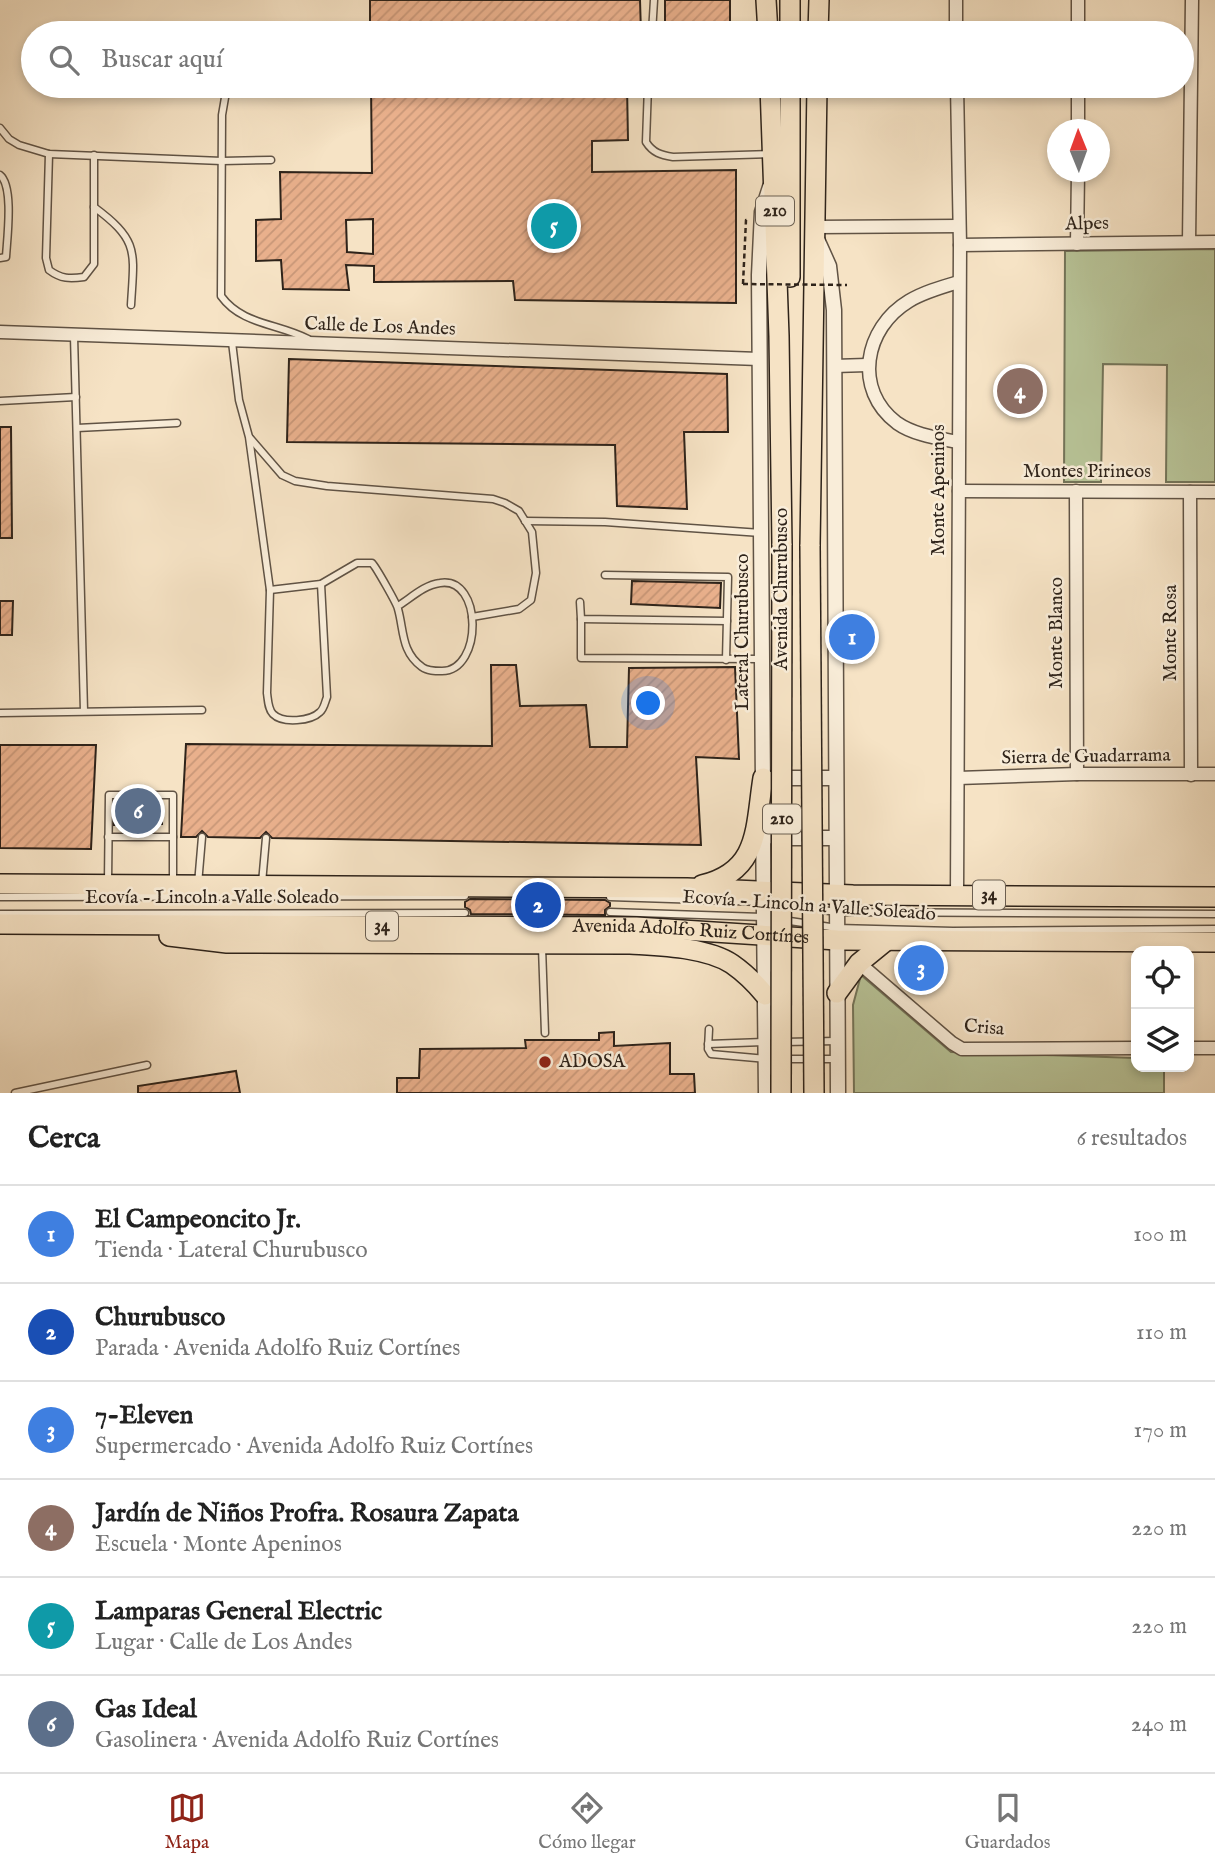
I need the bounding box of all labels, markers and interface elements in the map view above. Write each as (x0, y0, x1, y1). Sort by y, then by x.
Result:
search box (21, 21, 1194, 98)
icon: search (45, 41, 83, 79)
text: Buscar aquí (101, 43, 223, 76)
north arrow (1047, 119, 1110, 182)
road number: 210 (756, 196, 794, 226)
pin: 5 (531, 200, 577, 252)
street label: Alpes (1064, 212, 1109, 236)
street label: Calle de Los Andes (304, 312, 456, 342)
pin: 4 (997, 365, 1043, 417)
street label: Monte Apeninos (927, 424, 951, 556)
street label: Montes Pirineos (1023, 460, 1151, 484)
street label: Avenida Churubusco (770, 508, 794, 671)
street label: Lateral Churubusco (731, 554, 755, 710)
street label: Monte Blanco (1045, 577, 1069, 689)
street label: Monte Rosa (1159, 584, 1183, 681)
pin: 1 (829, 611, 875, 663)
your location (631, 686, 665, 720)
street label: Sierra de Guadarrama (1001, 744, 1172, 770)
pin: 6 (115, 785, 161, 837)
road number: 210 (763, 804, 801, 834)
pin: 2 (515, 879, 561, 931)
road number: 34 (973, 880, 1005, 910)
street label: Ecovía - Lincoln a Valle Soleado (681, 885, 937, 927)
street label: Ecovía - Lincoln a Valle Soleado (85, 886, 339, 910)
road number: 34 (366, 911, 398, 940)
street label: Avenida Adolfo Ruiz Cortínes (571, 915, 810, 950)
pin: 3 (898, 942, 944, 994)
map controls (1131, 946, 1194, 1072)
button: locate (1131, 946, 1194, 1009)
button: layers (1131, 1009, 1194, 1072)
street label: Crisa (963, 1014, 1006, 1042)
place label: ADOSA (558, 1050, 627, 1074)
marker: ADOSA (537, 1054, 553, 1070)
text: Cerca (28, 1120, 100, 1158)
text: 6 resultados (1076, 1124, 1187, 1153)
text: El Campeoncito Jr. (95, 1203, 301, 1236)
text: 1 (47, 1220, 55, 1249)
text: 100 m (1133, 1220, 1187, 1249)
text: Tienda · Lateral Churubusco (95, 1236, 368, 1265)
text: Churubusco (95, 1301, 225, 1334)
text: 2 (46, 1318, 56, 1347)
text: 110 m (1136, 1318, 1187, 1347)
text: Parada · Avenida Adolfo Ruiz Cortínes (95, 1334, 460, 1363)
text: 7-Eleven (95, 1399, 193, 1432)
text: 3 (47, 1416, 55, 1445)
text: 170 m (1134, 1416, 1187, 1445)
text: Supermercado · Avenida Adolfo Ruiz Cortínes (95, 1432, 533, 1461)
text: Jardín de Niños Profra. Rosaura Zapata (95, 1497, 519, 1530)
text: 4 (45, 1514, 57, 1543)
text: 220 m (1131, 1514, 1187, 1543)
text: Escuela · Monte Apeninos (95, 1530, 342, 1559)
text: Lamparas General Electric (95, 1595, 382, 1628)
text: 5 (47, 1612, 55, 1641)
text: 220 m (1131, 1612, 1187, 1641)
text: Lugar · Calle de Los Andes (95, 1628, 352, 1657)
text: Gas Ideal (95, 1693, 197, 1726)
text: 6 (46, 1710, 56, 1739)
text: 240 m (1131, 1710, 1187, 1739)
text: Gasolinera · Avenida Adolfo Ruiz Cortínes (95, 1726, 499, 1755)
tab: Mapa (165, 1789, 209, 1855)
tab: Cómo llegar (538, 1789, 636, 1855)
tab: Guardados (965, 1789, 1050, 1855)

